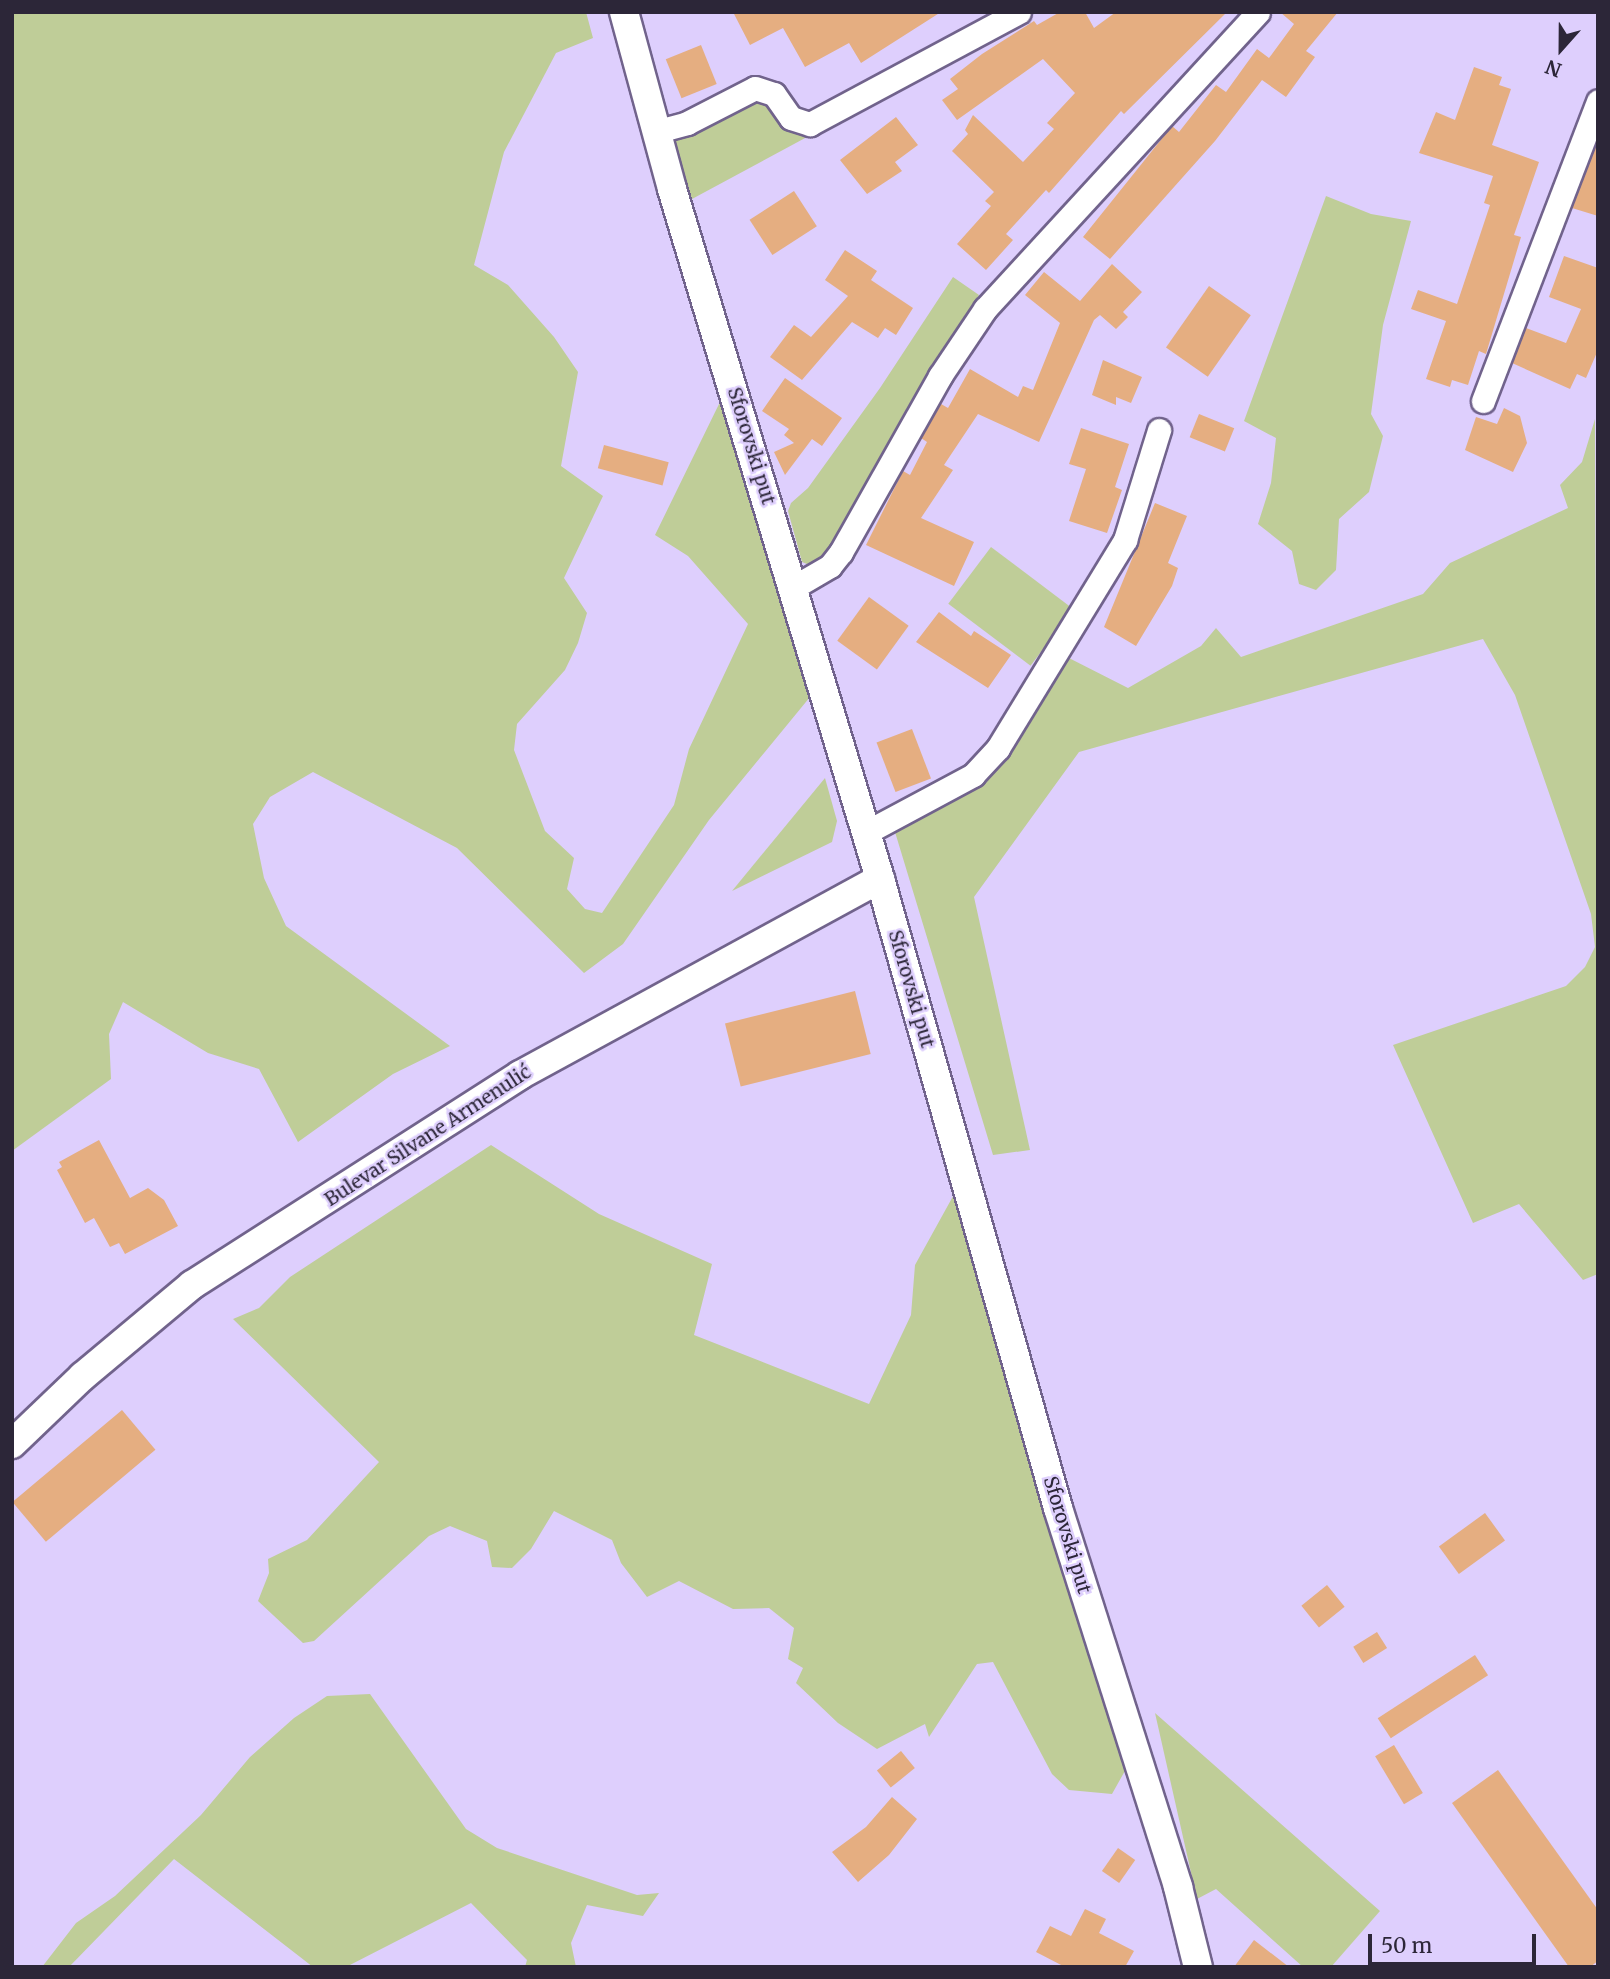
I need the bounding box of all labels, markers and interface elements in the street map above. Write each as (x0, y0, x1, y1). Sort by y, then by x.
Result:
north arrow (1526, 14, 1596, 84)
text: N (1542, 55, 1565, 83)
street label: Sforovski put (722, 385, 780, 507)
street label: Sforovski put (883, 928, 939, 1050)
street label: Bulevar Silvane Armenulić (321, 1061, 535, 1211)
street label: Sforovski put (1038, 1474, 1096, 1596)
scale bar (1372, 1920, 1540, 1964)
text: 50 m (1381, 1932, 1432, 1959)

